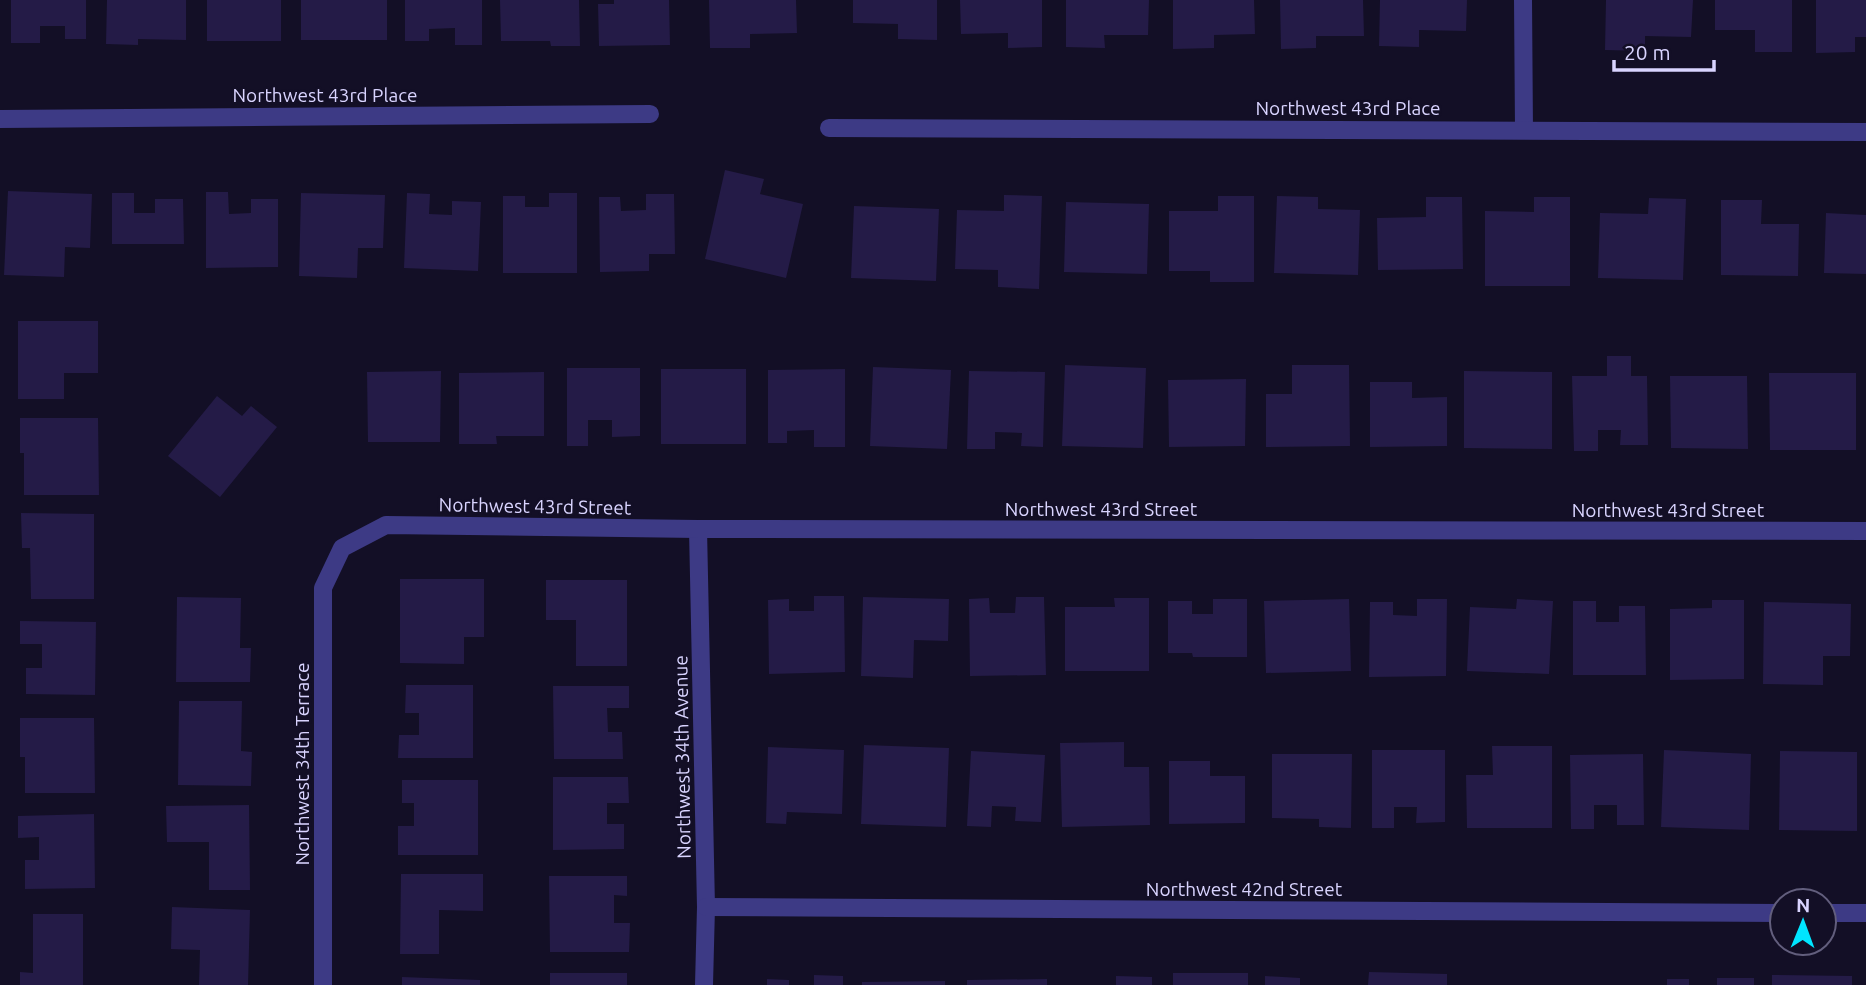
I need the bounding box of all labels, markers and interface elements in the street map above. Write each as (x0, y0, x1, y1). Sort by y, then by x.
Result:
scale bar (1614, 28, 1714, 72)
text: 20 m (1624, 40, 1671, 64)
street label: Northwest 43rd Place (233, 84, 417, 106)
street label: Northwest 43rd Place (1256, 97, 1440, 119)
street label: Northwest 43rd Street (439, 493, 632, 519)
street label: Northwest 43rd Street (1005, 498, 1198, 520)
street label: Northwest 43rd Street (1572, 499, 1765, 521)
street label: Northwest 34th Avenue (669, 655, 695, 859)
street label: Northwest 34th Terrace (291, 662, 313, 866)
street label: Northwest 42nd Street (1146, 878, 1343, 900)
north arrow (1768, 887, 1838, 957)
text: N (1796, 894, 1811, 916)

